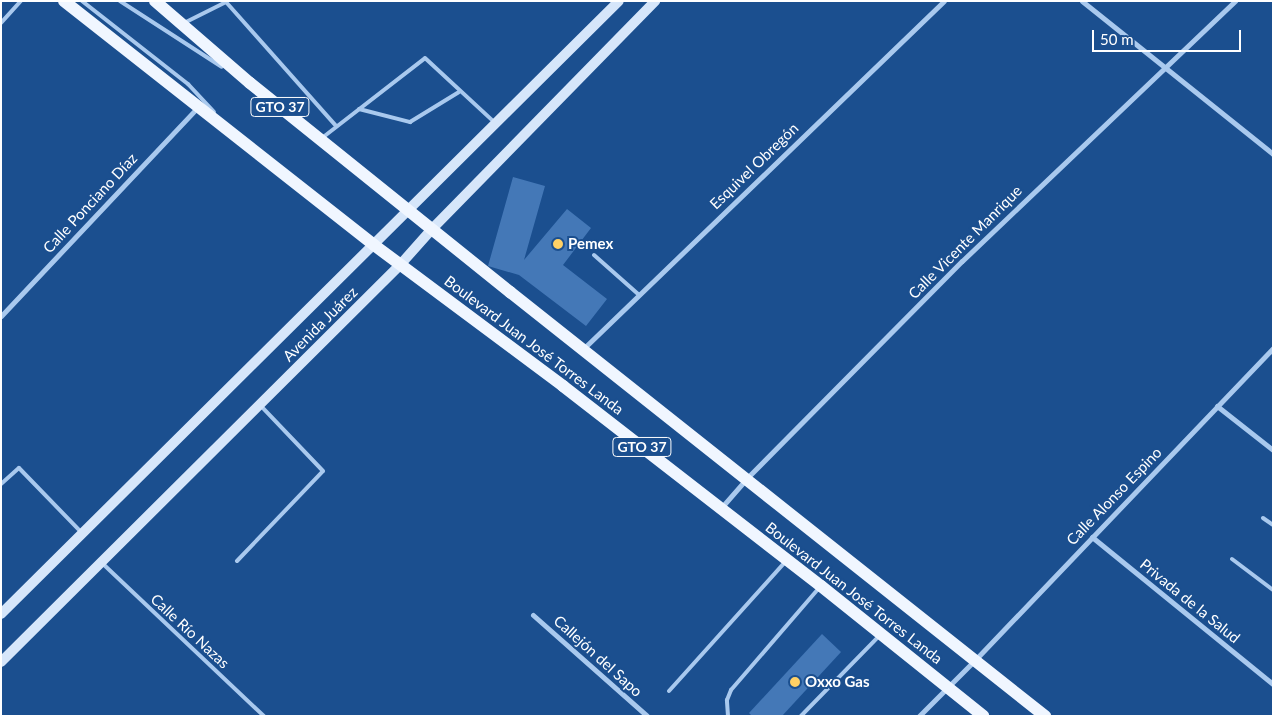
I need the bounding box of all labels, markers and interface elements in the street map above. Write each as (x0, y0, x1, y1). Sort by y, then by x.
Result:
scale bar (1094, 20, 1243, 52)
text: 50 m (1100, 30, 1134, 48)
road number: GTO 37 (250, 95, 310, 118)
street label: Esquivel Obregón (706, 119, 802, 213)
street label: Calle Ponciano Díaz (39, 149, 141, 257)
street label: Calle Vicente Manrique (904, 181, 1026, 303)
place label: Pemex (568, 235, 613, 253)
marker: Pemex (552, 238, 564, 250)
street label: Boulevard Juan José Torres Landa (440, 271, 628, 419)
street label: Avenida Juárez (279, 283, 361, 365)
road number: GTO 37 (612, 436, 672, 458)
street label: Calle Alonso Espino (1063, 443, 1165, 549)
street label: Boulevard Juan José Torres Landa (761, 518, 947, 668)
street label: Privada de la Salud (1136, 555, 1244, 647)
street label: Calle Río Nazas (147, 590, 233, 672)
street label: Callejón del Sapo (550, 612, 646, 700)
place label: Oxxo Gas (805, 673, 870, 691)
marker: Oxxo Gas (789, 676, 801, 688)

